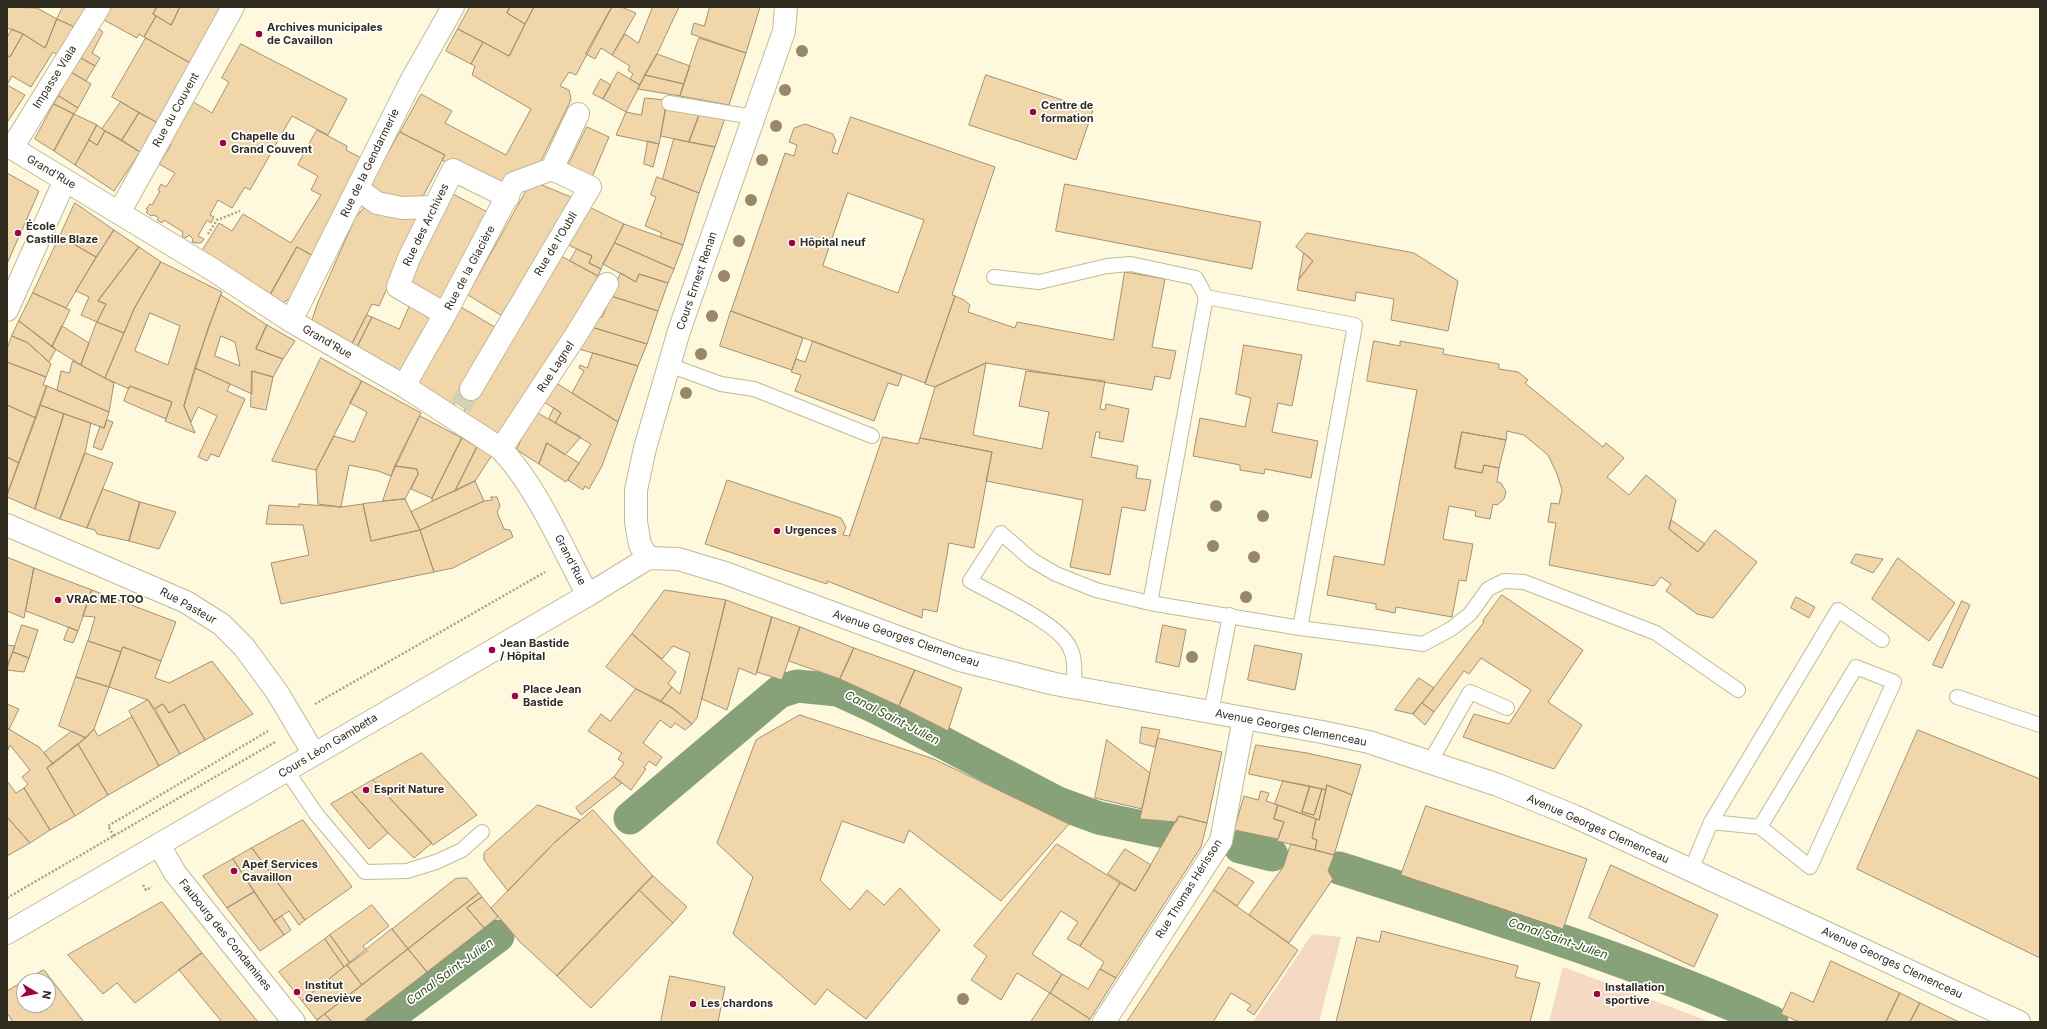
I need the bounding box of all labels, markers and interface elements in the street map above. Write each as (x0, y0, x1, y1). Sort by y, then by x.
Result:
place label: Archives municipales de Cavaillon (267, 21, 383, 47)
marker: Archives municipales de Cavaillon (254, 29, 264, 39)
street label: Impasse Viala (30, 43, 80, 111)
street label: Rue du Couvent (150, 70, 202, 150)
place label: Centre de formation (1041, 99, 1093, 125)
street label: Rue de la Gendarmerie (338, 107, 402, 219)
marker: Centre de formation (1028, 107, 1038, 117)
place label: Chapelle du Grand Couvent (231, 130, 312, 156)
marker: Chapelle du Grand Couvent (218, 138, 228, 148)
street label: Grand'Rue (24, 152, 78, 192)
street label: Rue des Archives (400, 182, 452, 268)
street label: Rue de l'Oubli (532, 210, 580, 278)
place label: École Castille Blaze (26, 220, 98, 246)
street label: Rue de la Glacière (442, 223, 498, 313)
marker: École Castille Blaze (13, 228, 23, 238)
street label: Cours Ernest Renan (674, 230, 720, 332)
place label: Hôpital neuf (800, 236, 866, 250)
marker: Hôpital neuf (787, 238, 797, 248)
street label: Grand'Rue (300, 323, 354, 361)
street label: Rue Lagnel (535, 339, 577, 395)
place label: Urgences (785, 524, 837, 538)
marker: Urgences (772, 526, 782, 536)
street label: Grand'Rue (552, 532, 588, 588)
street label: Rue Pasteur (157, 585, 219, 627)
place label: VRAC ME TOO (66, 593, 143, 607)
marker: VRAC ME TOO (53, 595, 63, 605)
street label: Avenue Georges Clemenceau (831, 608, 981, 670)
place label: Jean Bastide / Hôpital (500, 637, 569, 663)
marker: Jean Bastide / Hôpital (487, 645, 497, 655)
place label: Place Jean Bastide (523, 683, 581, 709)
water label: Canal Saint-Julien (842, 688, 942, 748)
marker: Place Jean Bastide (510, 691, 520, 701)
street label: Avenue Georges Clemenceau (1214, 707, 1368, 749)
street label: Cours Léon Gambetta (276, 711, 380, 781)
place label: Esprit Nature (374, 783, 444, 797)
marker: Esprit Nature (361, 785, 371, 795)
street label: Avenue Georges Clemenceau (1525, 792, 1671, 866)
street label: Rue Thomas Hérisson (1153, 837, 1225, 941)
place label: Apef Services Cavaillon (242, 858, 318, 884)
marker: Apef Services Cavaillon (229, 866, 239, 876)
street label: Faubourg des Condamines (176, 877, 274, 993)
water label: Canal Saint-Julien (1506, 915, 1610, 963)
street label: Avenue Georges Clemenceau (1819, 924, 1965, 1002)
water label: Canal Saint-Julien (404, 935, 496, 1009)
north arrow (16, 973, 56, 1013)
place label: Institut Geneviève (305, 979, 362, 1005)
place label: Installation sportive (1605, 981, 1665, 1007)
marker: Institut Geneviève (292, 987, 302, 997)
marker: Installation sportive (1592, 989, 1602, 999)
text: N (39, 990, 54, 1000)
place label: Les chardons (701, 997, 773, 1011)
marker: Les chardons (688, 999, 698, 1009)

